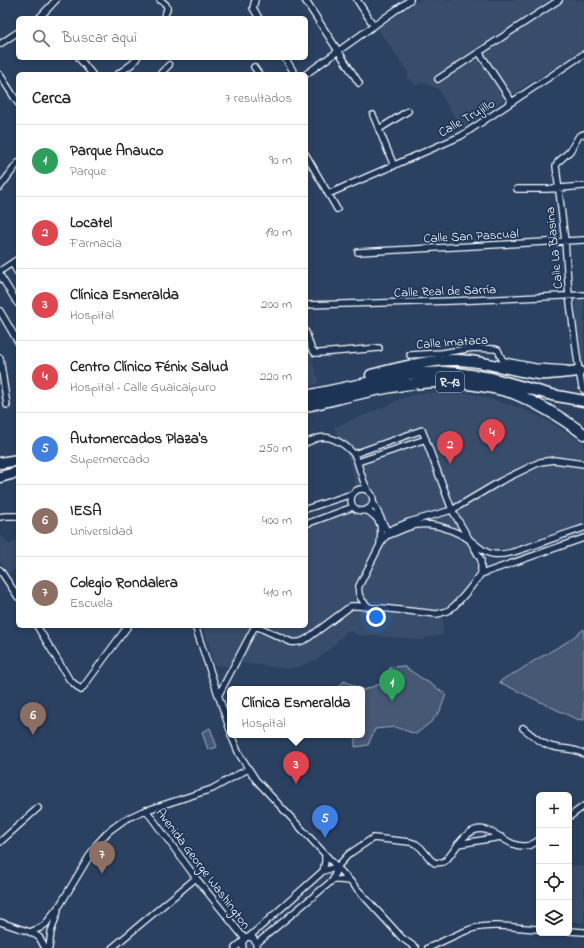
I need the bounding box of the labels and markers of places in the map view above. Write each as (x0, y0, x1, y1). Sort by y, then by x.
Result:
pin: 4 (479, 419, 505, 452)
pin: 2 (437, 431, 463, 464)
pin: 1 (379, 669, 405, 702)
pin: 6 (20, 702, 46, 735)
pin: 3 (283, 751, 309, 784)
pin: 5 (312, 805, 338, 838)
pin: 7 (89, 841, 115, 874)

